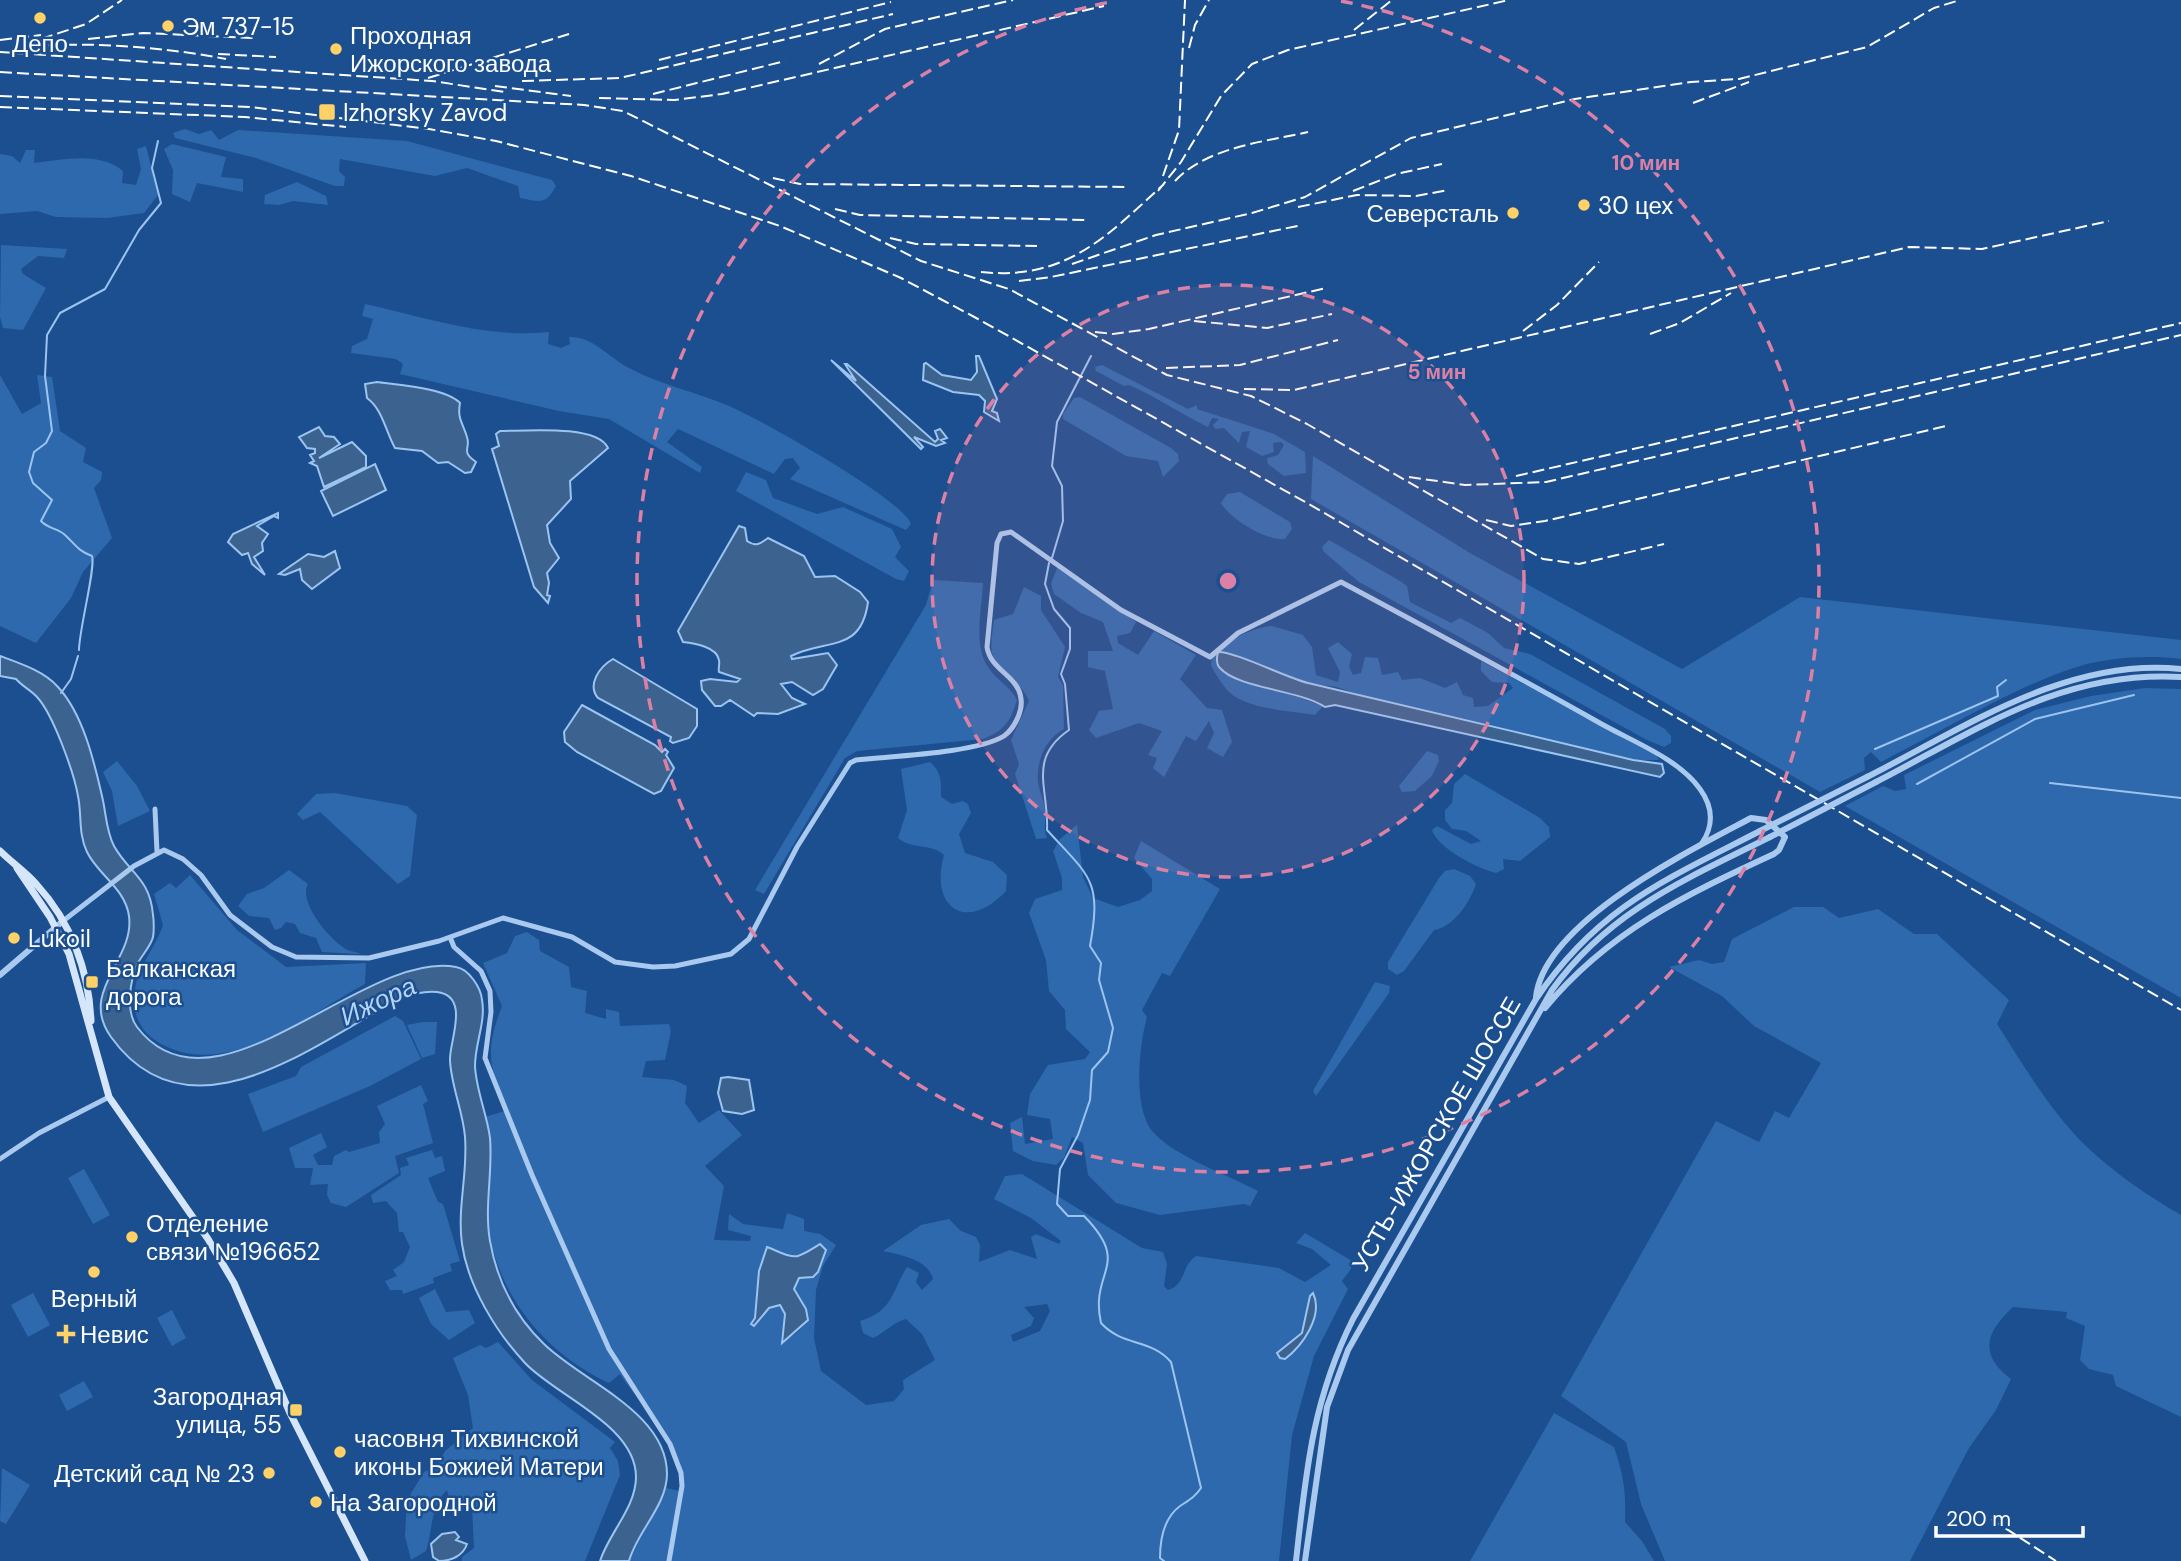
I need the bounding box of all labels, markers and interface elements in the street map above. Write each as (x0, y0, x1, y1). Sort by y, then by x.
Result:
marker: Депо (32, 10, 48, 26)
place label: Эм 737-15 (182, 11, 295, 42)
marker: Эм 737-15 (160, 18, 176, 34)
place label: Проходная Ижорского завода (350, 20, 552, 79)
place label: Депо (12, 28, 68, 59)
marker: Проходная Ижорского завода (328, 41, 344, 57)
place label: Izhorsky Zavod (343, 97, 507, 128)
marker: Izhorsky Zavod (317, 102, 337, 122)
text: 10 мин (1612, 149, 1680, 177)
place label: 30 цех (1598, 190, 1673, 221)
marker: 30 цех (1576, 197, 1592, 213)
place label: Северсталь (1367, 198, 1499, 229)
marker: Северсталь (1505, 205, 1521, 221)
text: 5 мин (1407, 358, 1467, 386)
centre of rings (1216, 569, 1240, 593)
place label: Lukoil (28, 923, 91, 954)
marker: Lukoil (6, 930, 22, 946)
place label: Балканская дорога (106, 953, 236, 1012)
water label: Ижора (335, 969, 421, 1033)
marker: Балканская дорога (84, 974, 100, 990)
street label: УСТЬ-ИЖОРСКОЕ ШОССЕ (1345, 991, 1527, 1277)
place label: Отделение связи №196652 (146, 1208, 320, 1267)
marker: Отделение связи №196652 (124, 1229, 140, 1245)
marker: Верный (86, 1264, 102, 1280)
place label: Верный (51, 1283, 137, 1314)
place label: Невис (80, 1319, 149, 1350)
marker: Невис (58, 1326, 74, 1342)
place label: Загородная улица, 55 (153, 1381, 282, 1440)
marker: Загородная улица, 55 (288, 1402, 304, 1418)
place label: часовня Тихвинской иконы Божией Матери (354, 1423, 604, 1482)
marker: часовня Тихвинской иконы Божией Матери (332, 1444, 348, 1460)
place label: Детский сад № 23 (54, 1458, 255, 1489)
marker: Детский сад № 23 (261, 1465, 277, 1481)
place label: На Загородной (330, 1487, 497, 1518)
marker: На Загородной (308, 1494, 324, 1510)
scale bar (1936, 1494, 2083, 1538)
text: 200 m (1946, 1505, 2011, 1533)

